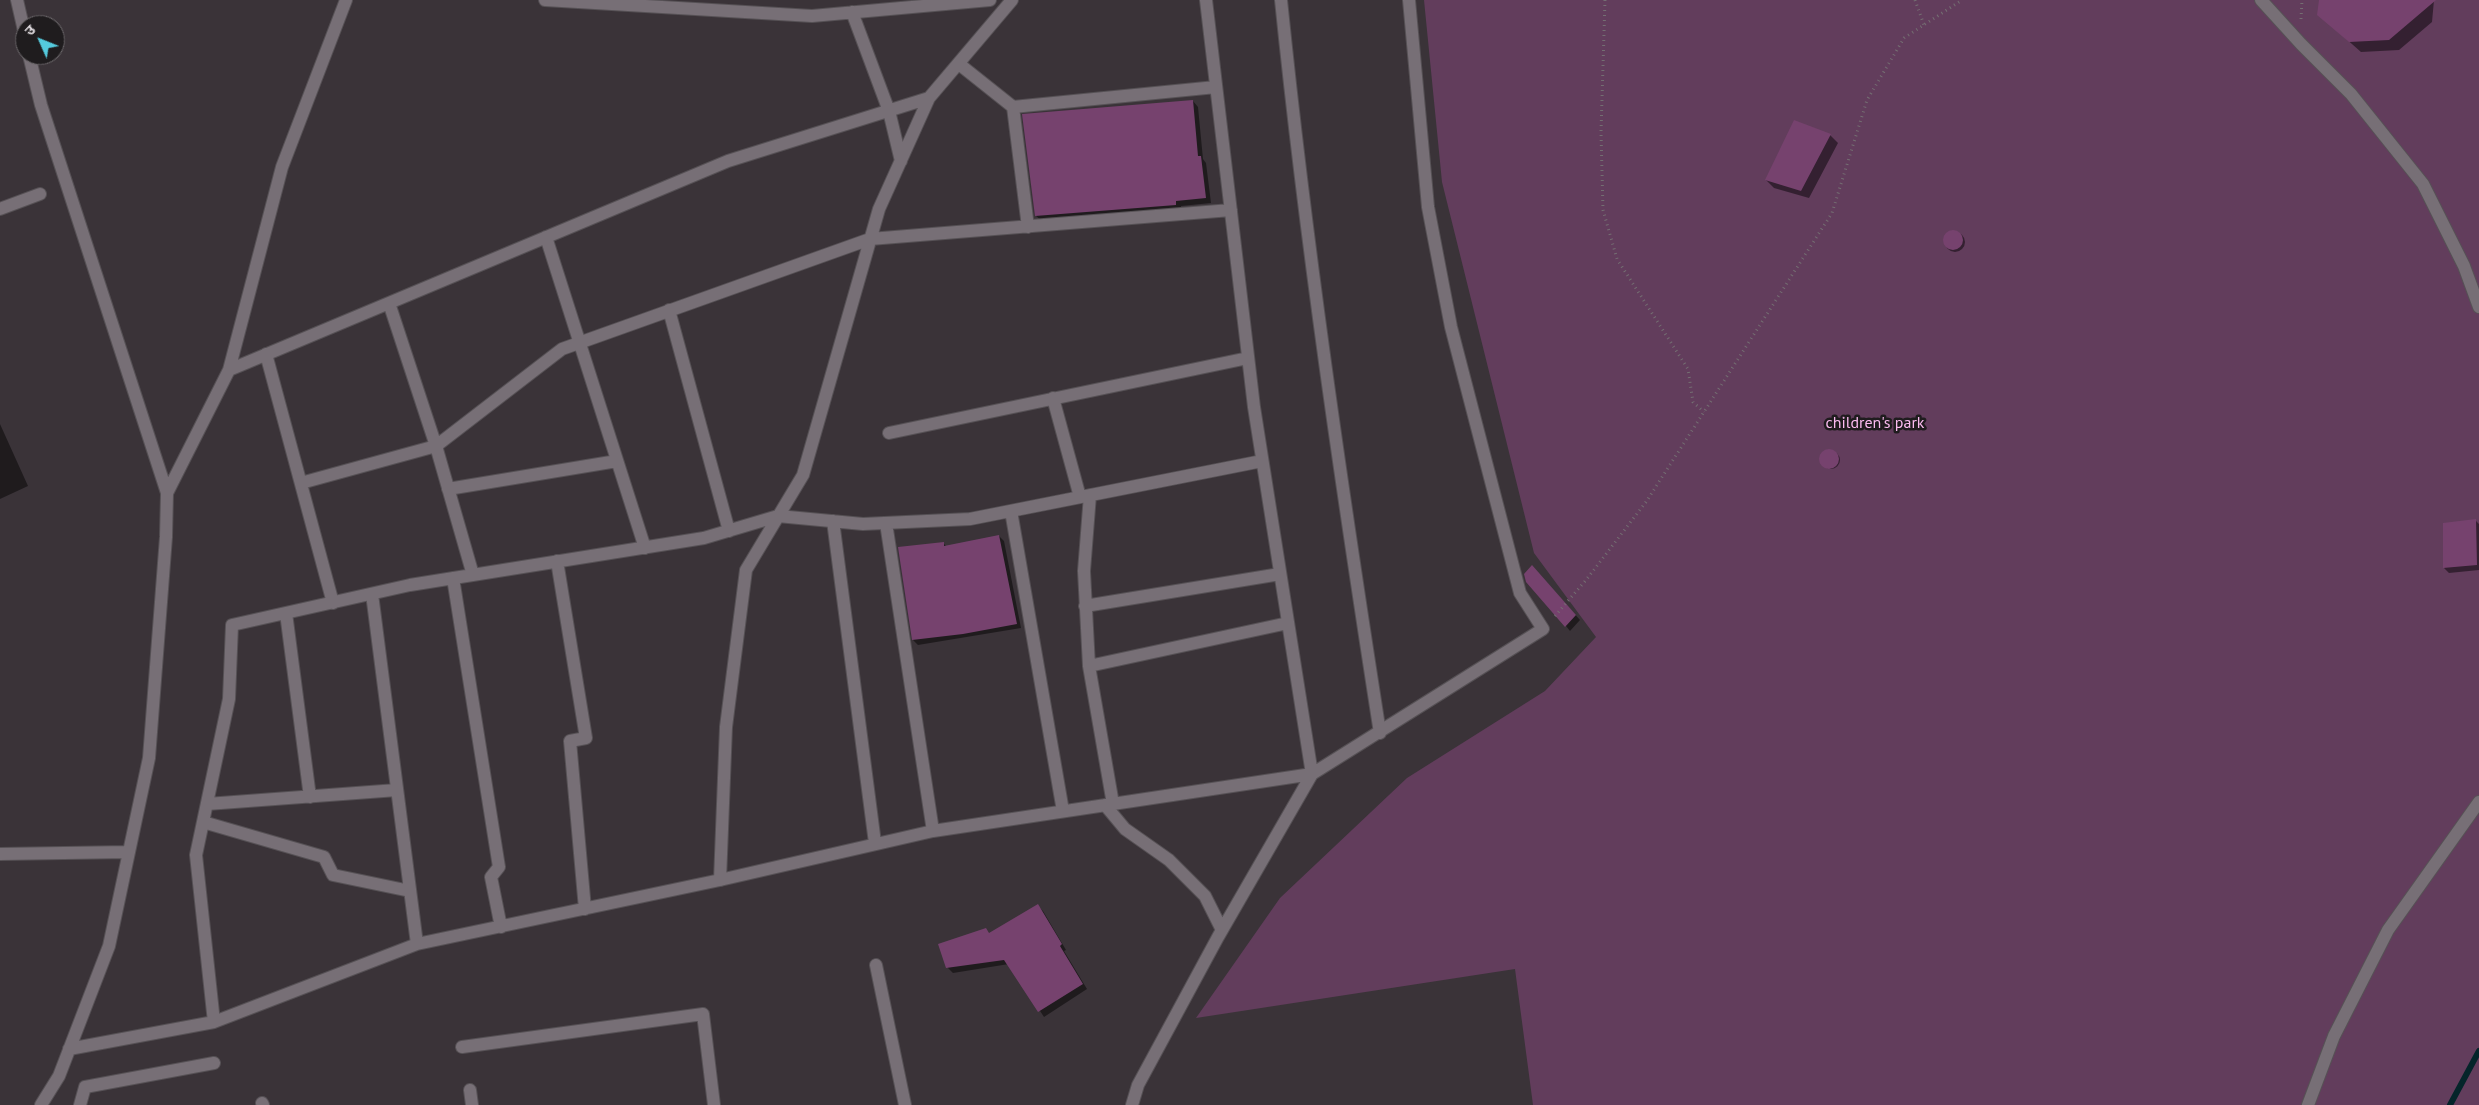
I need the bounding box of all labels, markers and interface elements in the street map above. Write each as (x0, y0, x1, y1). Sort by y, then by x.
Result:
north arrow (15, 15, 65, 65)
text: उ (21, 21, 39, 39)
park label: children's park (1825, 413, 1925, 433)

